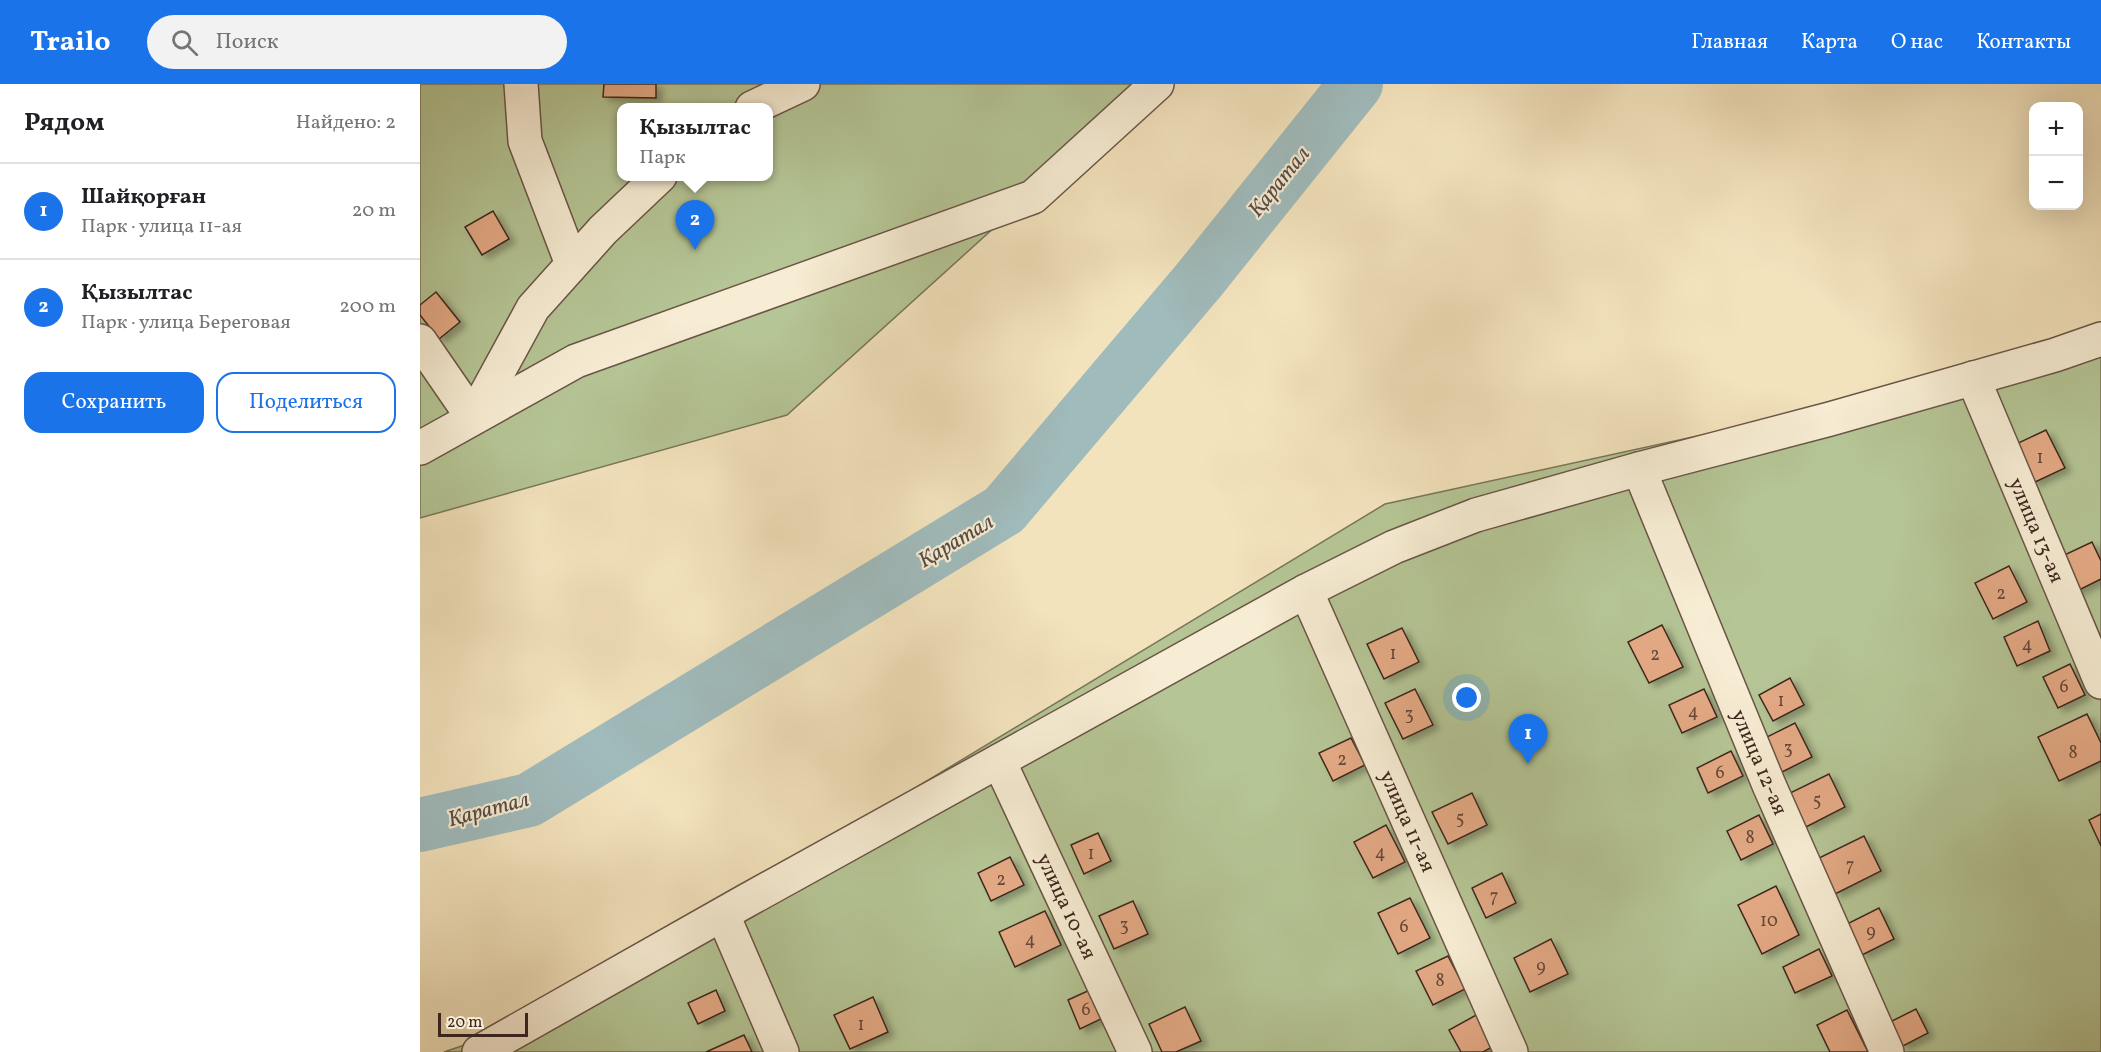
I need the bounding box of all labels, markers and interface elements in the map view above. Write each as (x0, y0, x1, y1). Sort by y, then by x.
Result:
search box (147, 15, 567, 69)
text: Trailo (30, 23, 111, 62)
icon: search (168, 26, 201, 59)
text: Поиск (216, 27, 279, 58)
text: Главная (1691, 28, 1768, 57)
text: Карта (1801, 28, 1858, 57)
text: О нас (1891, 28, 1943, 57)
text: Контакты (1976, 28, 2071, 57)
map controls (2029, 102, 2083, 210)
button: + (2029, 102, 2083, 156)
popup (617, 103, 773, 181)
text: Рядом (24, 105, 104, 141)
text: Найдено: 2 (296, 109, 396, 137)
text: Қызылтас (639, 113, 751, 144)
water label: Қаратал (1242, 141, 1318, 225)
text: Парк (639, 144, 686, 172)
button: − (2029, 156, 2083, 210)
text: Шайқорған (81, 182, 206, 213)
text: 1 (39, 197, 48, 225)
text: 20 m (352, 197, 396, 225)
pin: 2 (676, 200, 714, 250)
text: Парк · улица 11-ая (81, 213, 242, 241)
text: Қызылтас (81, 278, 192, 309)
text: 2 (38, 293, 49, 321)
text: 200 m (339, 293, 396, 321)
text: Парк · улица Береговая (81, 309, 291, 337)
button: Сохранить (24, 372, 204, 433)
button: Поделиться (216, 372, 396, 433)
house number: 1 (2037, 446, 2043, 471)
street label: улица 13-ая (2000, 473, 2071, 588)
water label: Қаратал (913, 507, 1000, 577)
house number: 2 (1996, 582, 2006, 607)
house number: 4 (2022, 633, 2032, 658)
house number: 1 (1390, 642, 1396, 667)
house number: 2 (1650, 643, 1660, 668)
house number: 6 (2059, 675, 2069, 700)
your location (1452, 683, 1481, 712)
house number: 1 (1778, 689, 1784, 714)
house number: 4 (1688, 700, 1698, 725)
house number: 3 (1404, 703, 1414, 728)
street label: улица 12-ая (1723, 705, 1794, 820)
pin: 1 (1508, 714, 1548, 764)
house number: 3 (1783, 737, 1793, 762)
house number: 8 (2068, 741, 2078, 766)
house number: 2 (1337, 748, 1347, 773)
house number: 6 (1715, 761, 1725, 786)
street label: улица 11-ая (1371, 766, 1442, 877)
water label: Қаратал (444, 785, 533, 836)
house number: 5 (1813, 789, 1821, 814)
house number: 5 (1456, 807, 1464, 832)
house number: 8 (1745, 826, 1755, 851)
house number: 4 (1375, 841, 1385, 866)
house number: 1 (1088, 842, 1094, 867)
street label: улица 10-ая (1028, 849, 1103, 965)
house number: 7 (1846, 854, 1854, 879)
house number: 2 (996, 868, 1006, 893)
house number: 7 (1490, 885, 1498, 910)
house number: 10 (1760, 909, 1778, 934)
house number: 3 (1119, 914, 1129, 939)
house number: 6 (1399, 915, 1409, 940)
house number: 9 (1866, 920, 1876, 945)
house number: 4 (1025, 928, 1035, 953)
house number: 9 (1536, 955, 1546, 980)
house number: 8 (1435, 969, 1445, 994)
house number: 6 (1081, 998, 1091, 1023)
scale bar (438, 1010, 528, 1038)
text: 20 m (447, 1012, 482, 1034)
house number: 1 (858, 1013, 864, 1038)

